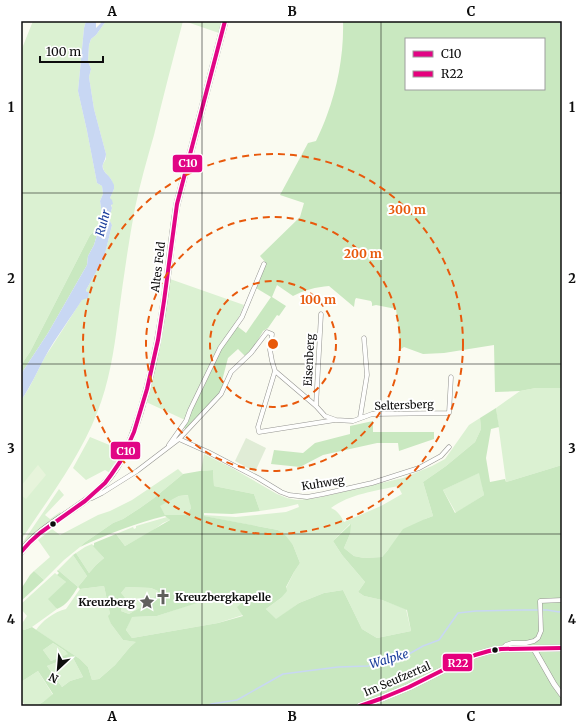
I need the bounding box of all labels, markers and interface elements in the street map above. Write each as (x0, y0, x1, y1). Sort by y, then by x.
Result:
text: A (106, 3, 117, 20)
text: B (287, 3, 297, 20)
text: C (467, 3, 476, 20)
scale bar (40, 38, 103, 64)
legend (405, 38, 545, 90)
text: 100 m (46, 44, 81, 59)
text: C10 (441, 46, 462, 61)
text: R22 (441, 66, 463, 81)
text: 1 (8, 99, 14, 116)
text: 1 (569, 99, 575, 116)
line badge: C10 (172, 154, 203, 173)
text: C10 (178, 156, 198, 170)
text: 300 m (388, 202, 426, 217)
water label: Ruhr (92, 207, 114, 238)
street label: Altes Feld (148, 240, 168, 294)
text: 200 m (344, 246, 382, 261)
text: 2 (7, 270, 15, 287)
text: 2 (568, 270, 576, 287)
text: 100 m (300, 292, 336, 307)
street label: Eisenberg (301, 333, 317, 387)
centre of rings (266, 337, 280, 351)
street label: Seltersberg (374, 397, 434, 413)
text: 3 (7, 440, 15, 457)
text: 3 (568, 440, 576, 457)
line badge: C10 (110, 441, 141, 460)
text: C10 (116, 444, 136, 458)
street label: Kuhweg (301, 473, 346, 493)
unlabelled marker (48, 519, 58, 529)
church icon: Kreuzbergkapelle (154, 588, 172, 606)
place label: Kreuzbergkapelle (175, 590, 271, 604)
place icon: Kreuzberg (138, 593, 156, 611)
place label: Kreuzberg (78, 595, 135, 609)
text: 4 (7, 611, 16, 628)
text: 4 (568, 611, 577, 628)
unlabelled marker (490, 645, 500, 655)
water label: Walpke (368, 646, 410, 671)
north arrow (38, 649, 78, 689)
line badge: R22 (442, 653, 473, 672)
text: R22 (448, 656, 469, 670)
street label: Im Seufzertal (361, 658, 433, 699)
text: N (46, 670, 61, 686)
text: A (106, 708, 117, 725)
text: B (287, 708, 297, 725)
text: C (467, 708, 476, 725)

